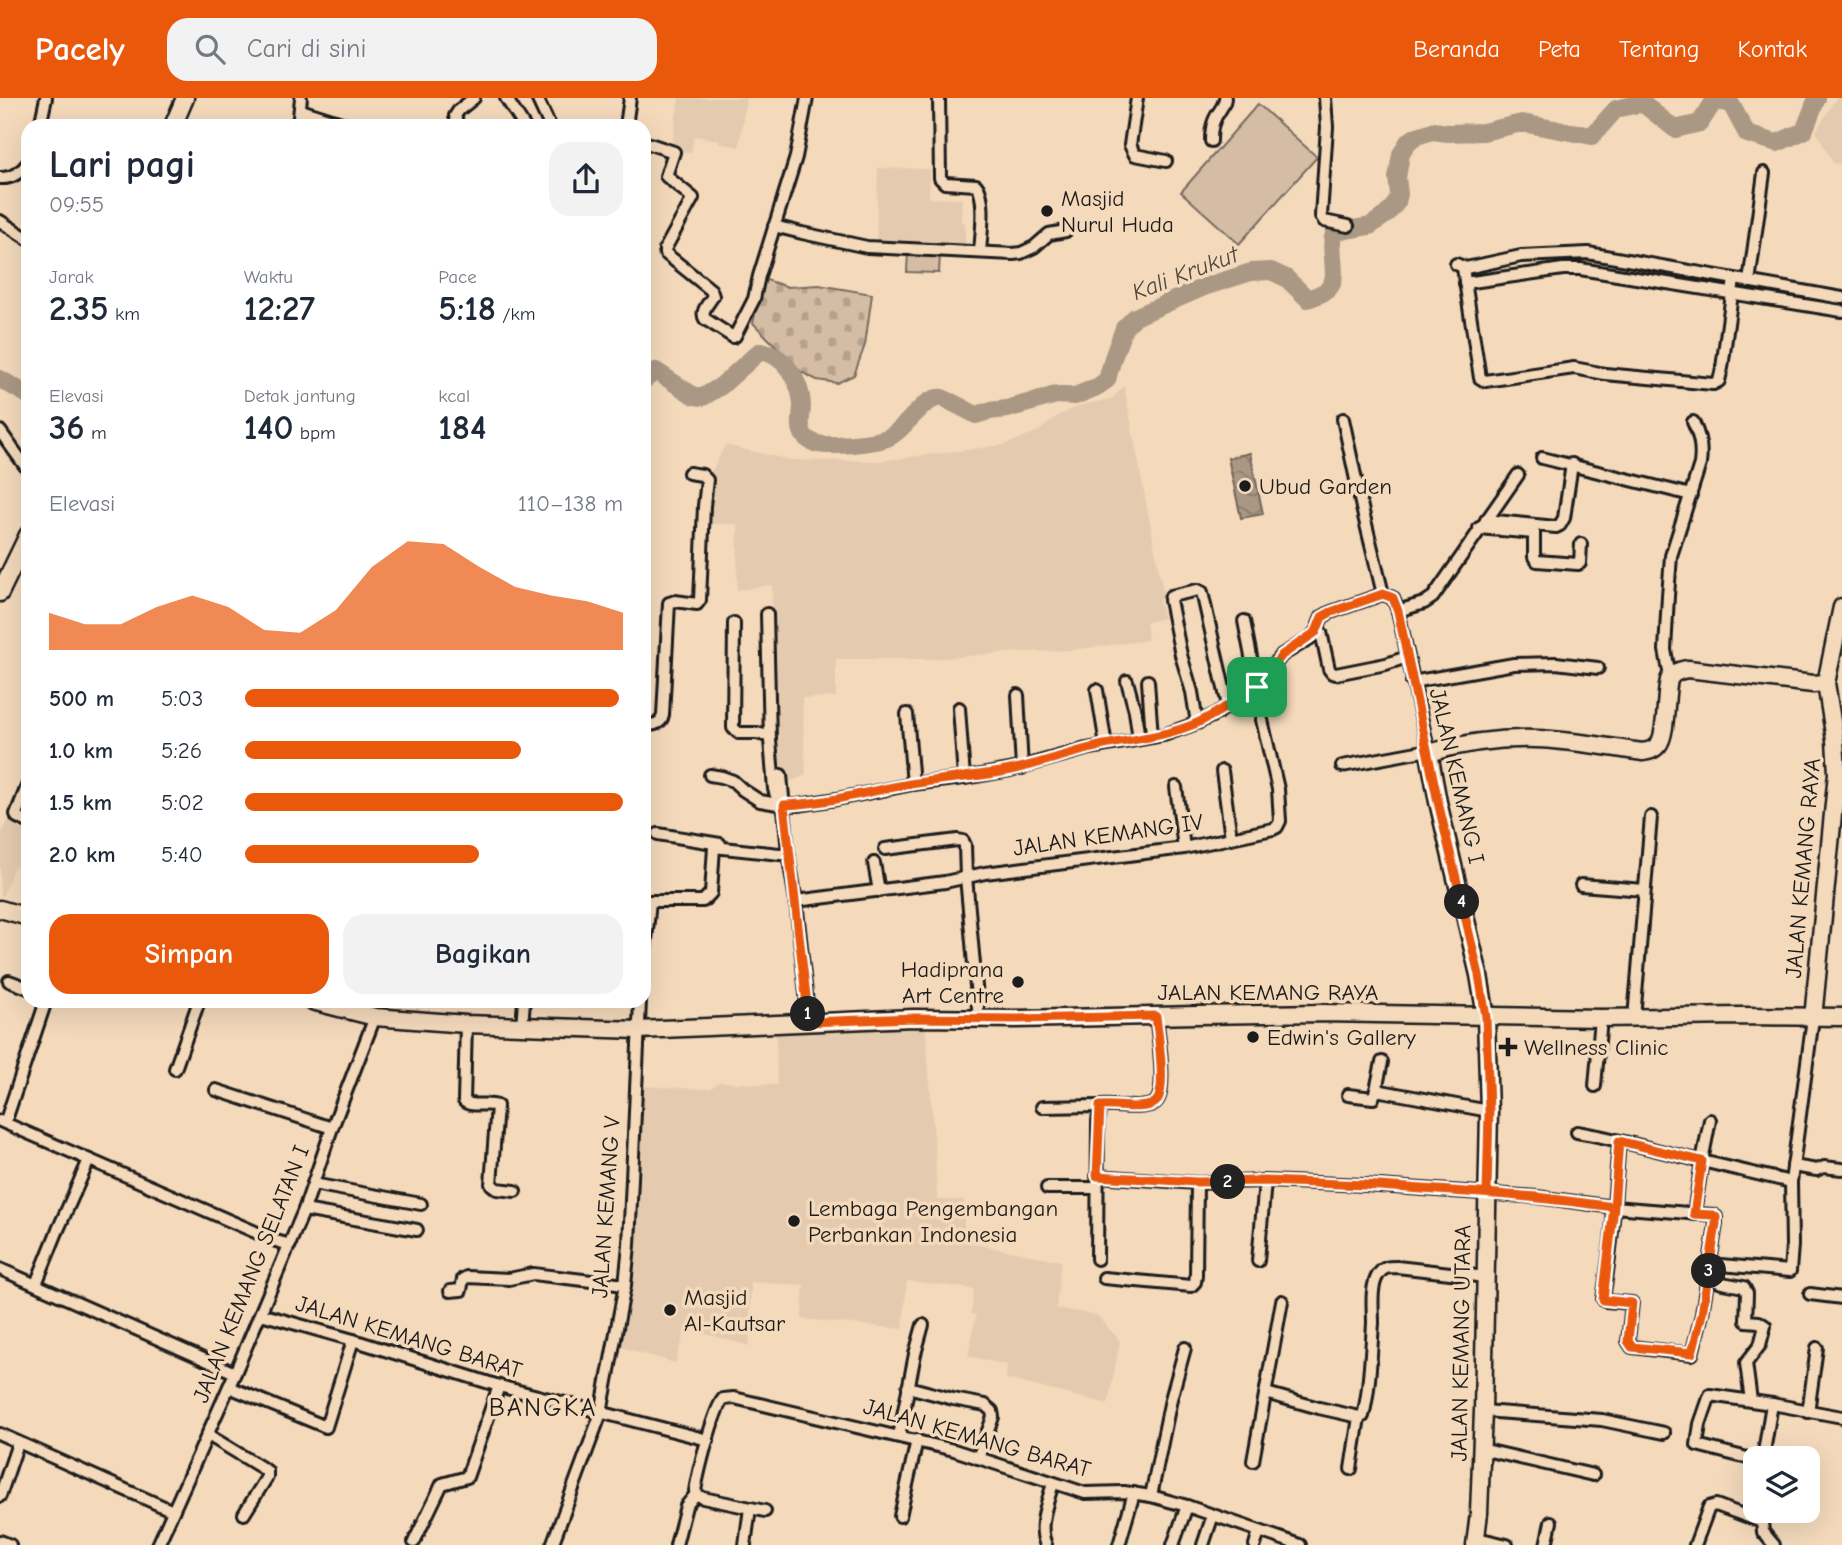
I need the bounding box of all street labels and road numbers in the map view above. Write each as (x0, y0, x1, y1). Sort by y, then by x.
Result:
street label: JALAN KEMANG I (1424, 686, 1490, 866)
street label: JALAN KEMANG RAYA (1780, 757, 1826, 979)
street label: JALAN KEMANG IV (1011, 808, 1205, 862)
street label: JALAN KEMANG RAYA (1158, 979, 1378, 1006)
street label: JALAN KEMANG V (586, 1114, 626, 1299)
street label: JALAN KEMANG SELATAN I (187, 1141, 315, 1407)
street label: JALAN KEMANG UTARA (1445, 1225, 1477, 1461)
street label: JALAN KEMANG BARAT (293, 1290, 525, 1384)
street label: JALAN KEMANG BARAT (860, 1393, 1094, 1483)

